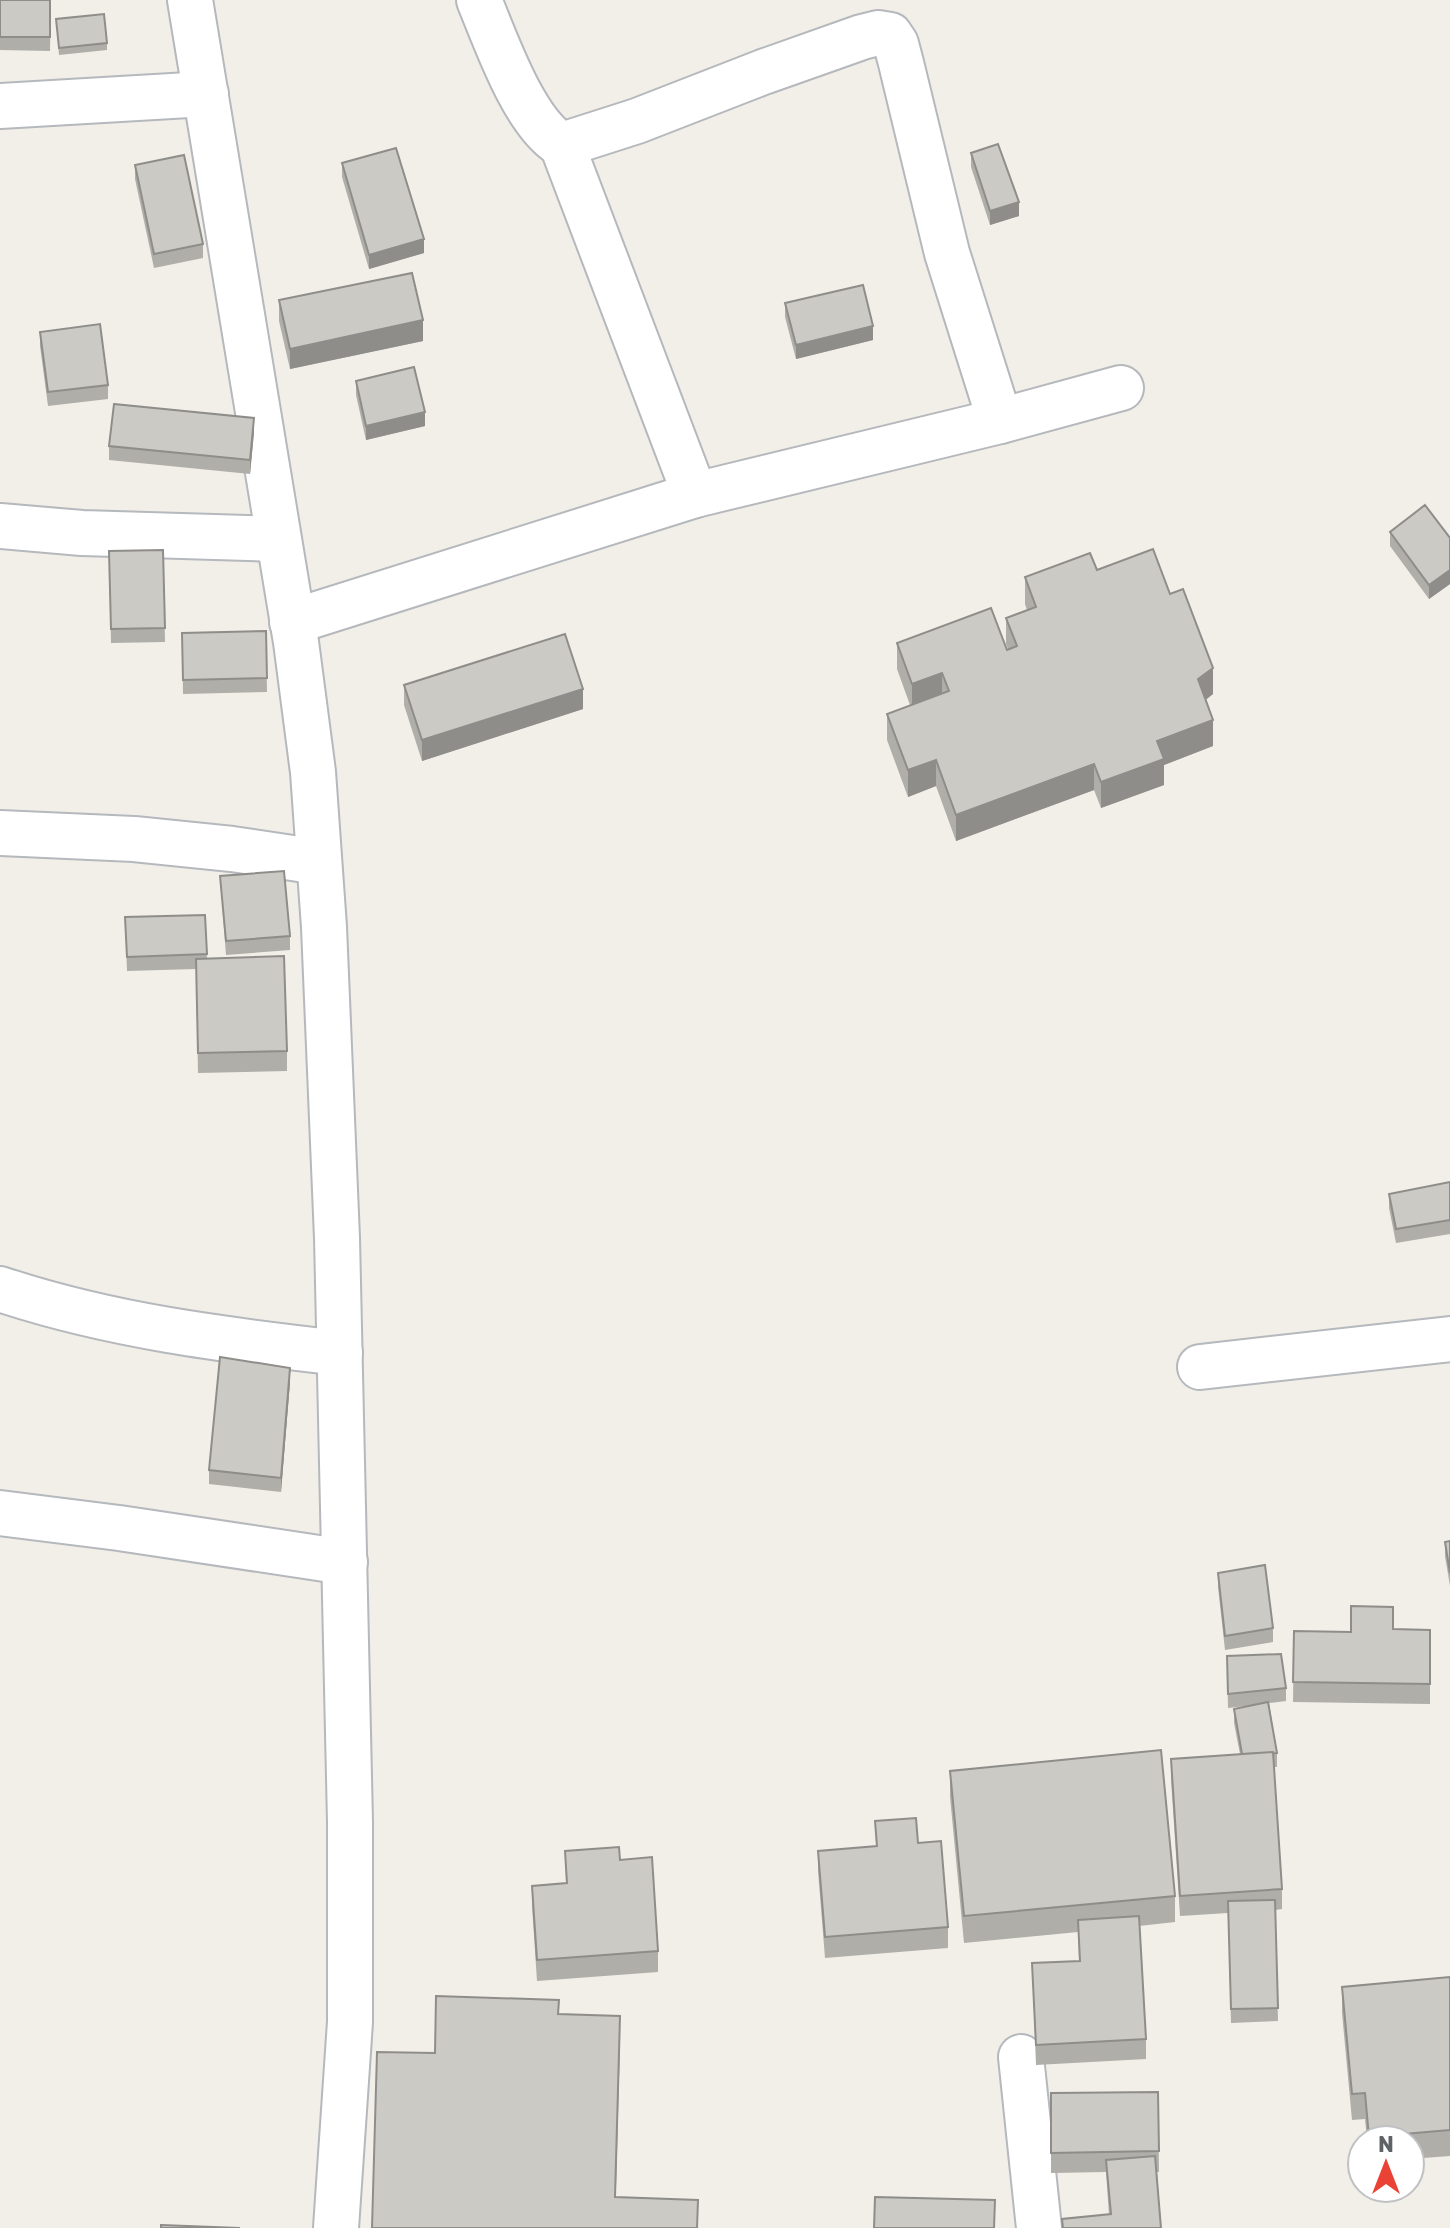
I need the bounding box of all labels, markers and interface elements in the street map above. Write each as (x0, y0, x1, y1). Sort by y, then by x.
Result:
north arrow (1346, 2124, 1426, 2204)
text: N (1378, 2131, 1394, 2158)

